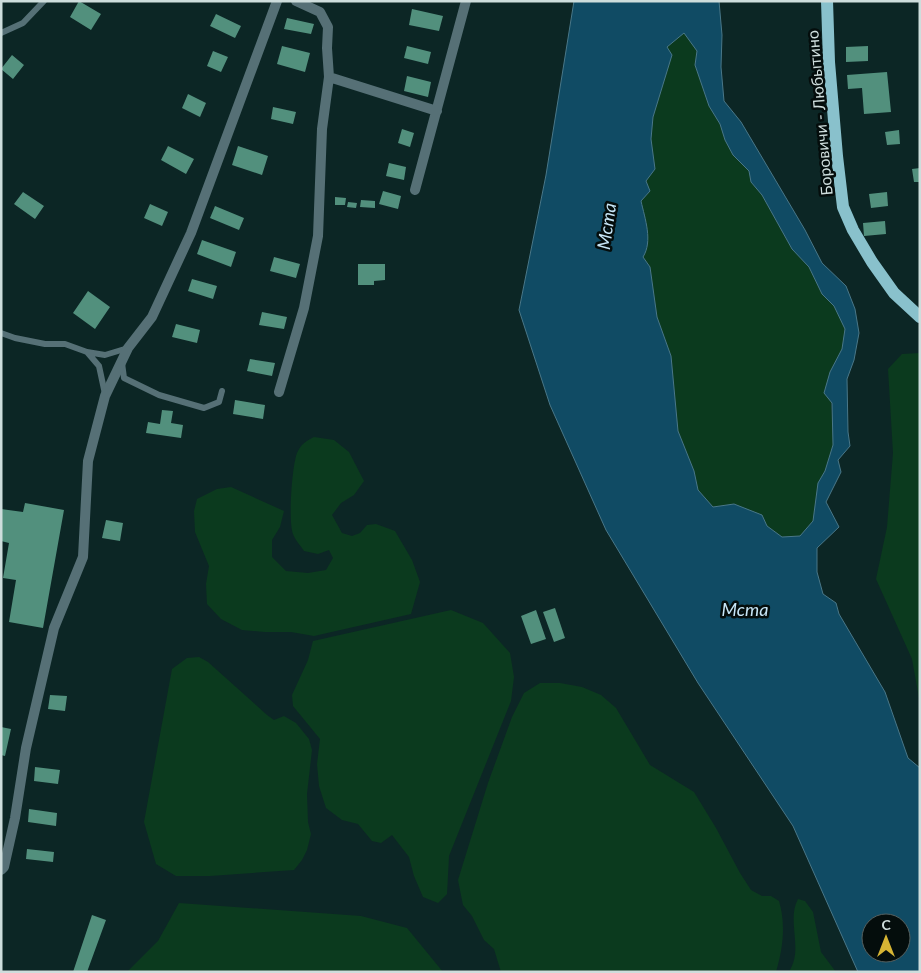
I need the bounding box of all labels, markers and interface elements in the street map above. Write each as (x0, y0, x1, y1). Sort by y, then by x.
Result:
street label: Боровичи - Любытино (802, 29, 836, 197)
water label: Мста (592, 201, 620, 251)
water label: Мста (722, 598, 768, 620)
north arrow (861, 913, 911, 963)
text: С (881, 916, 891, 933)

